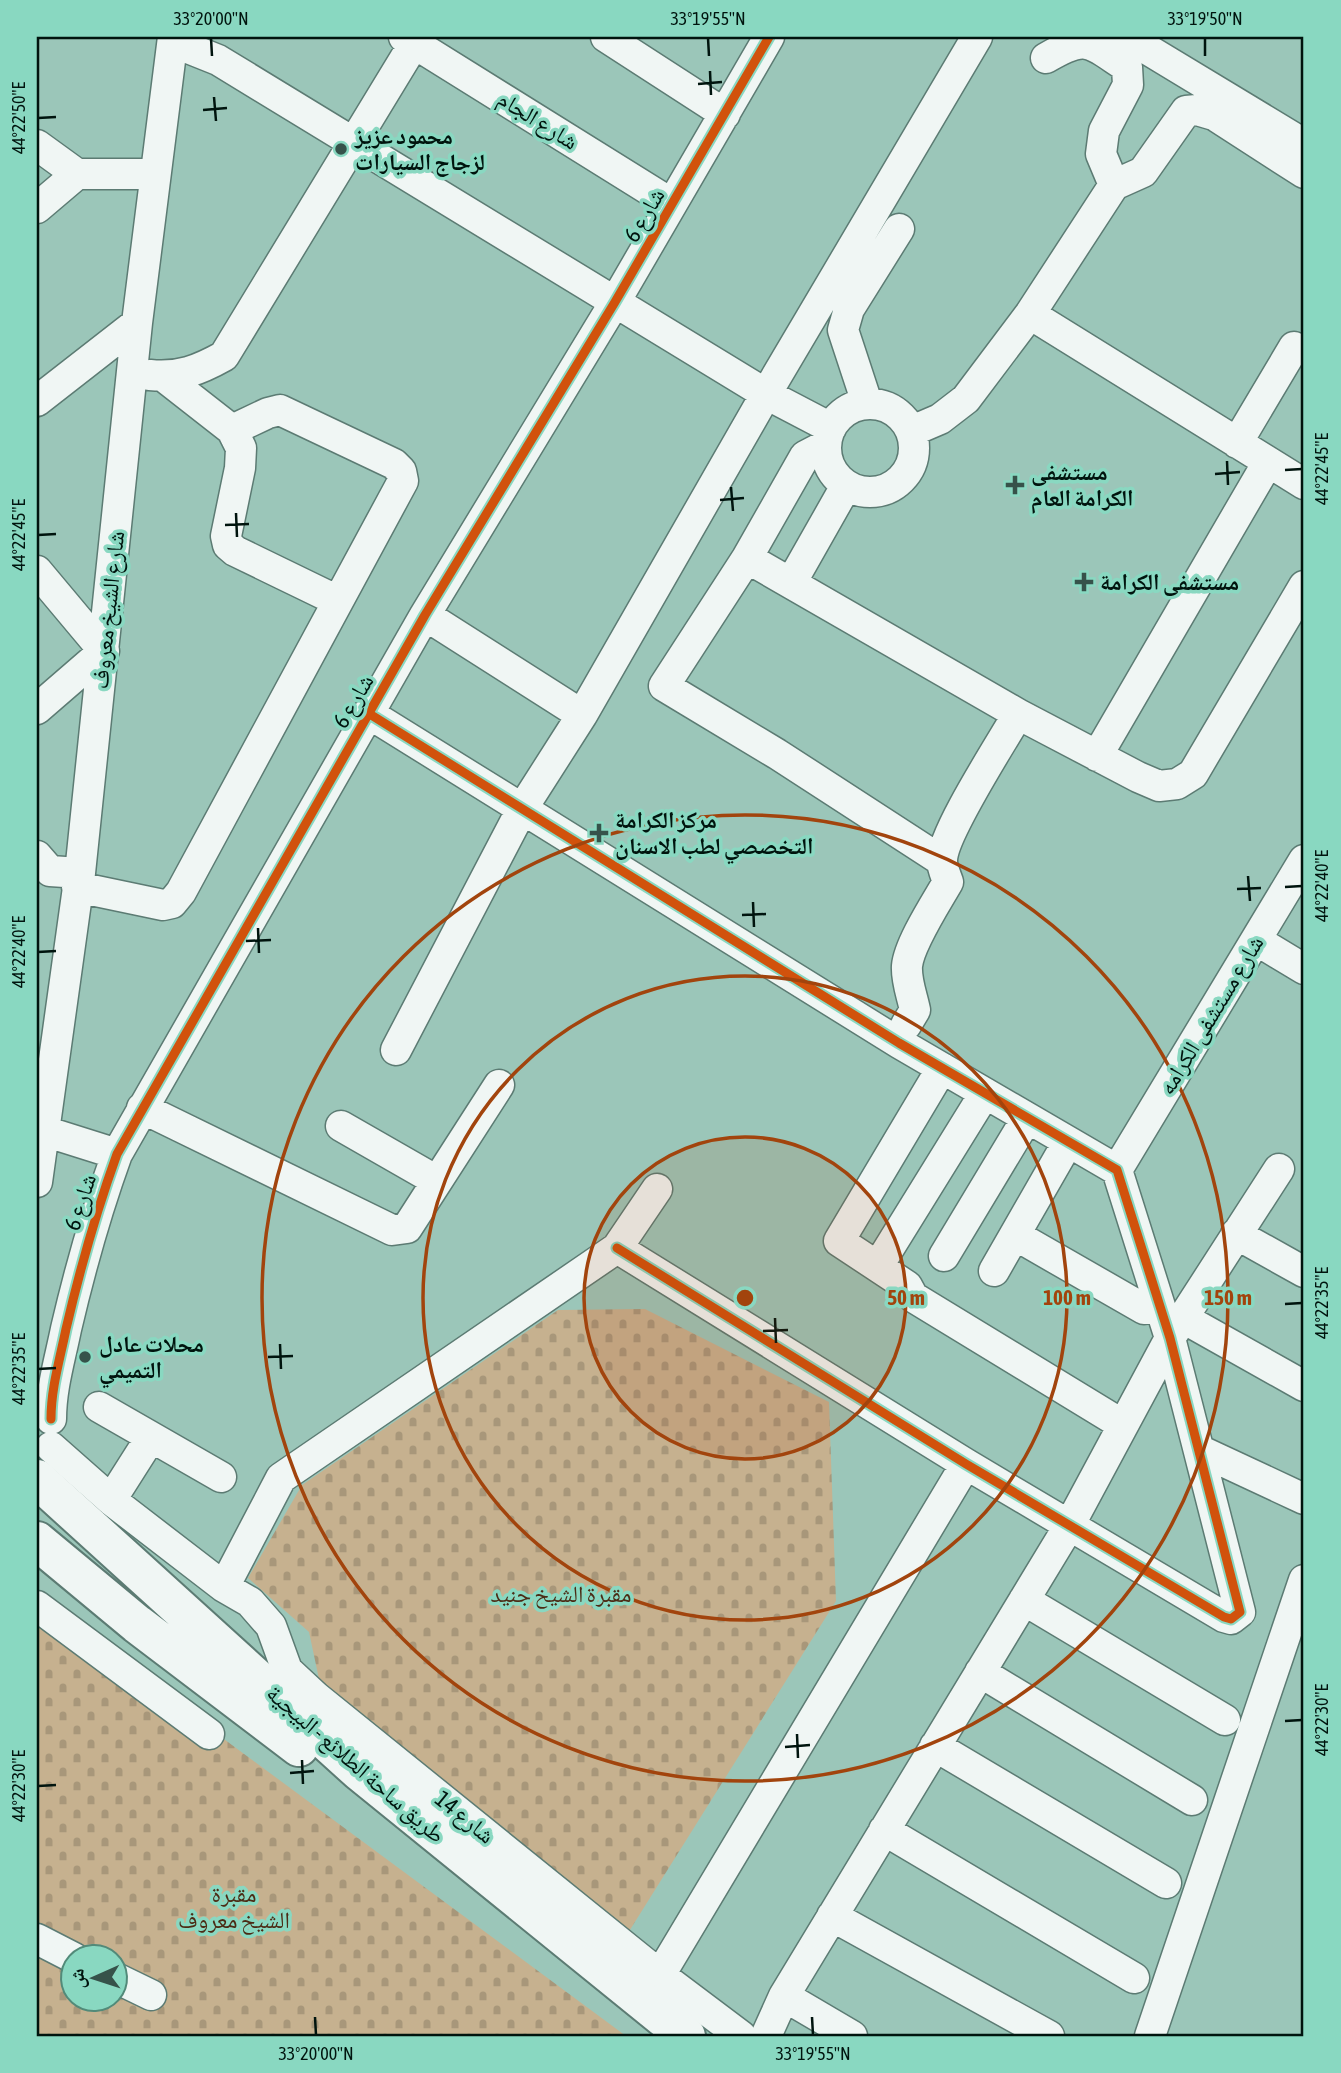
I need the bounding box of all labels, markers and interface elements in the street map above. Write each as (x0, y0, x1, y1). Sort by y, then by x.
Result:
text: 33°20'00"N (173, 8, 249, 29)
text: 33°19'55"N (670, 8, 746, 29)
text: 33°19'50"N (1167, 8, 1243, 29)
text: 44°22'50"E (8, 82, 29, 154)
street label: شارع الجام (492, 85, 583, 157)
place label: محمود عزيز لزجاج السيارات (354, 123, 485, 177)
marker: محمود عزيز لزجاج السيارات (333, 141, 349, 157)
street label: شارع 6 (618, 184, 671, 247)
text: 44°22'45"E (1311, 433, 1332, 505)
place label: مستشفى الكرامة العام (1031, 459, 1134, 514)
marker: مستشفى الكرامة العام (1005, 475, 1025, 495)
text: 44°22'45"E (8, 499, 29, 571)
street label: شارع الشيخ معروف (87, 530, 131, 691)
place label: مستشفى الكرامة (1100, 569, 1239, 596)
marker: مستشفى الكرامة (1074, 572, 1094, 592)
street label: شارع 6 (327, 670, 380, 733)
place label: مركز الكرامة التخصصي لطب الاسنان (615, 807, 813, 865)
marker: مركز الكرامة التخصصي لطب الاسنان (589, 823, 609, 843)
text: 44°22'40"E (1311, 850, 1332, 922)
text: 44°22'40"E (8, 916, 29, 988)
street label: شارع مستشفى الكرامه (1153, 931, 1270, 1100)
street label: شارع 6 (59, 1171, 103, 1234)
text: 44°22'35"E (1311, 1267, 1332, 1339)
text: 50 m (887, 1285, 925, 1309)
text: 100 m (1043, 1285, 1091, 1309)
text: 150 m (1204, 1285, 1252, 1309)
centre of rings (733, 1286, 757, 1310)
place label: محلات عادل التميمي (99, 1331, 204, 1389)
text: 44°22'35"E (8, 1333, 29, 1405)
marker: محلات عادل التميمي (77, 1349, 93, 1365)
park label: مقبرة الشيخ جنيد (491, 1581, 631, 1609)
street label: طريق ساحة الطلائع - البيجية (261, 1680, 450, 1850)
text: 44°22'30"E (1311, 1684, 1332, 1756)
text: 44°22'30"E (8, 1750, 29, 1822)
street label: شارع 14 (429, 1785, 500, 1850)
park label: مقبرة الشيخ معروف (178, 1881, 290, 1935)
north arrow (60, 1944, 130, 2014)
text: ش (66, 1968, 90, 1990)
text: 33°20'00"N (278, 2043, 354, 2064)
text: 33°19'55"N (775, 2043, 851, 2064)

